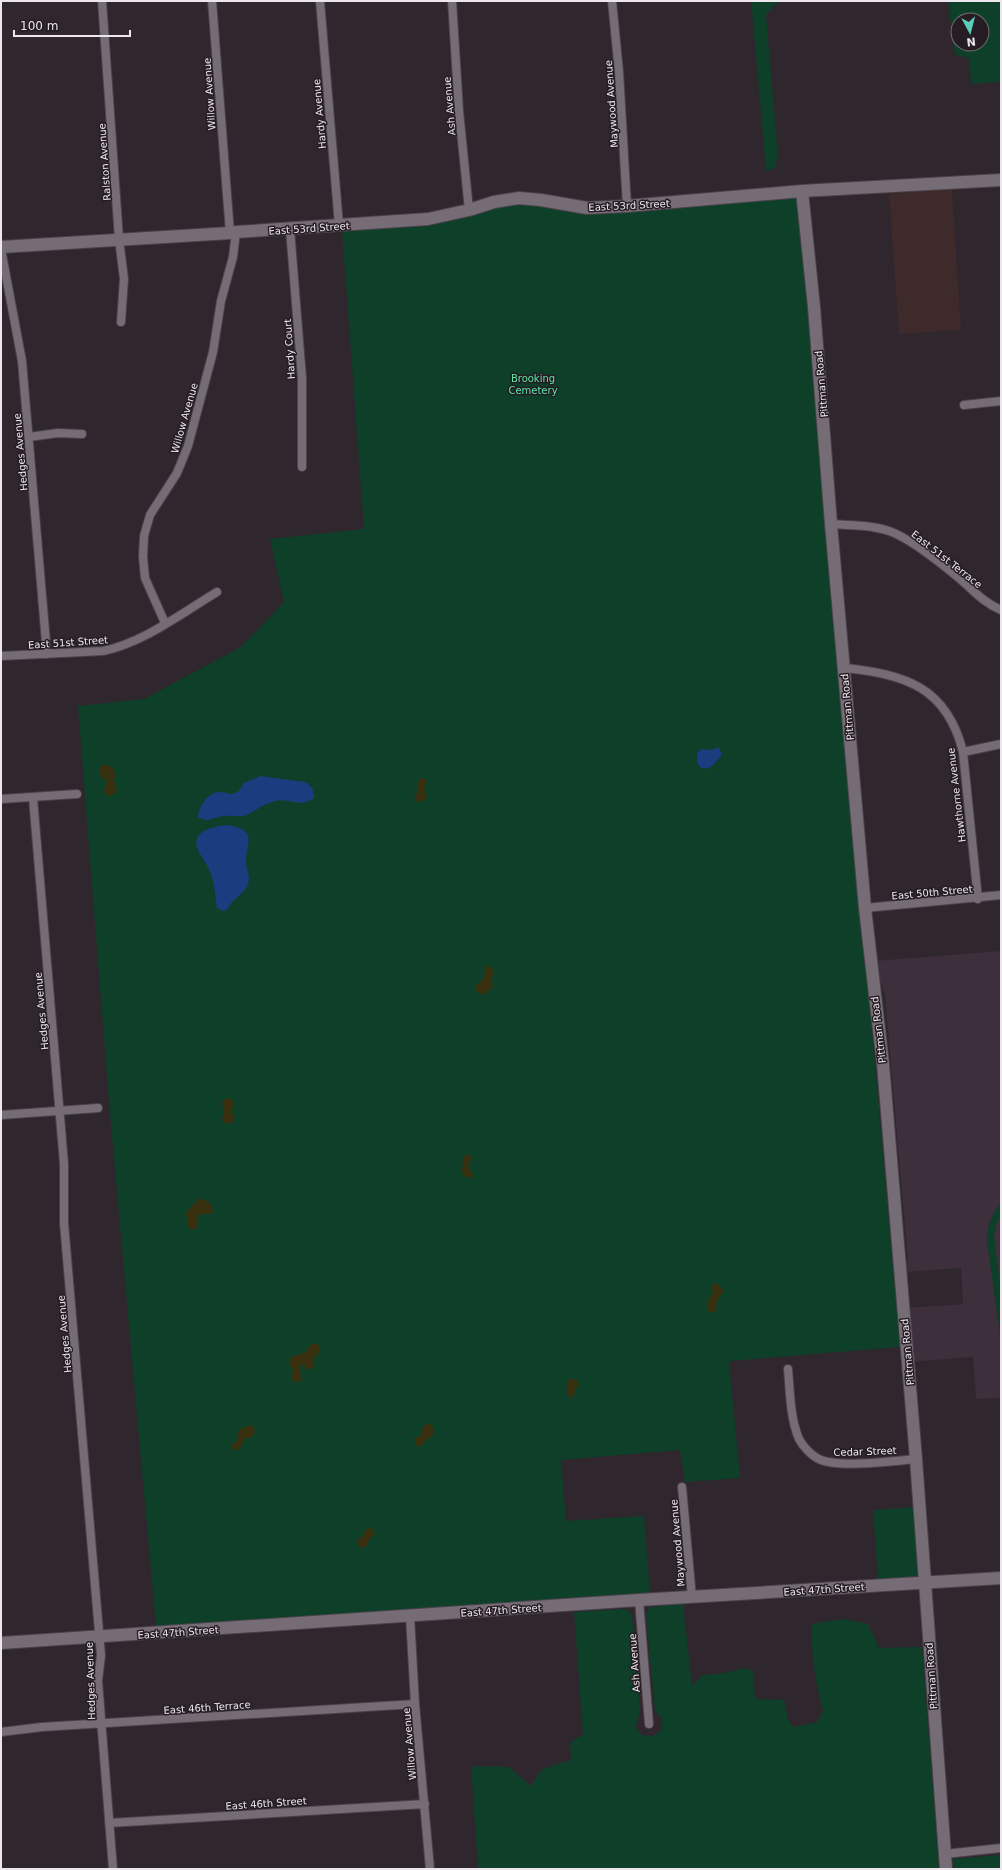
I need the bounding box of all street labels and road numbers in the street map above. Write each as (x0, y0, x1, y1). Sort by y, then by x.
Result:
street label: Willow Avenue (201, 57, 218, 131)
street label: Maywood Avenue (603, 60, 620, 148)
street label: Ash Avenue (441, 76, 458, 136)
street label: Hardy Avenue (311, 79, 328, 149)
street label: Ralston Avenue (96, 123, 113, 201)
street label: East 53rd Street (588, 198, 670, 213)
street label: East 53rd Street (268, 220, 350, 237)
street label: Hardy Court (282, 318, 297, 380)
street label: Pittman Road (813, 350, 830, 418)
street label: Willow Avenue (169, 382, 200, 455)
street label: Hedges Avenue (12, 413, 29, 491)
street label: East 51st Terrace (909, 529, 984, 590)
street label: East 51st Street (28, 634, 108, 651)
street label: Pittman Road (839, 673, 856, 741)
street label: Hawthorne Avenue (945, 747, 968, 843)
street label: East 50th Street (891, 883, 973, 902)
street label: Hedges Avenue (33, 972, 50, 1050)
street label: Pittman Road (869, 996, 888, 1064)
street label: Hedges Avenue (56, 1295, 73, 1373)
street label: Pittman Road (899, 1318, 916, 1386)
street label: Cedar Street (833, 1445, 897, 1458)
street label: Maywood Avenue (668, 1499, 687, 1587)
street label: East 47th Street (783, 1581, 865, 1598)
street label: East 47th Street (460, 1602, 542, 1619)
street label: East 47th Street (137, 1624, 219, 1641)
street label: Ash Avenue (627, 1633, 642, 1693)
street label: Hedges Avenue (84, 1642, 97, 1720)
street label: Pittman Road (924, 1642, 939, 1710)
street label: East 46th Terrace (163, 1699, 251, 1716)
street label: Willow Avenue (401, 1707, 418, 1781)
street label: East 46th Street (225, 1795, 307, 1812)

